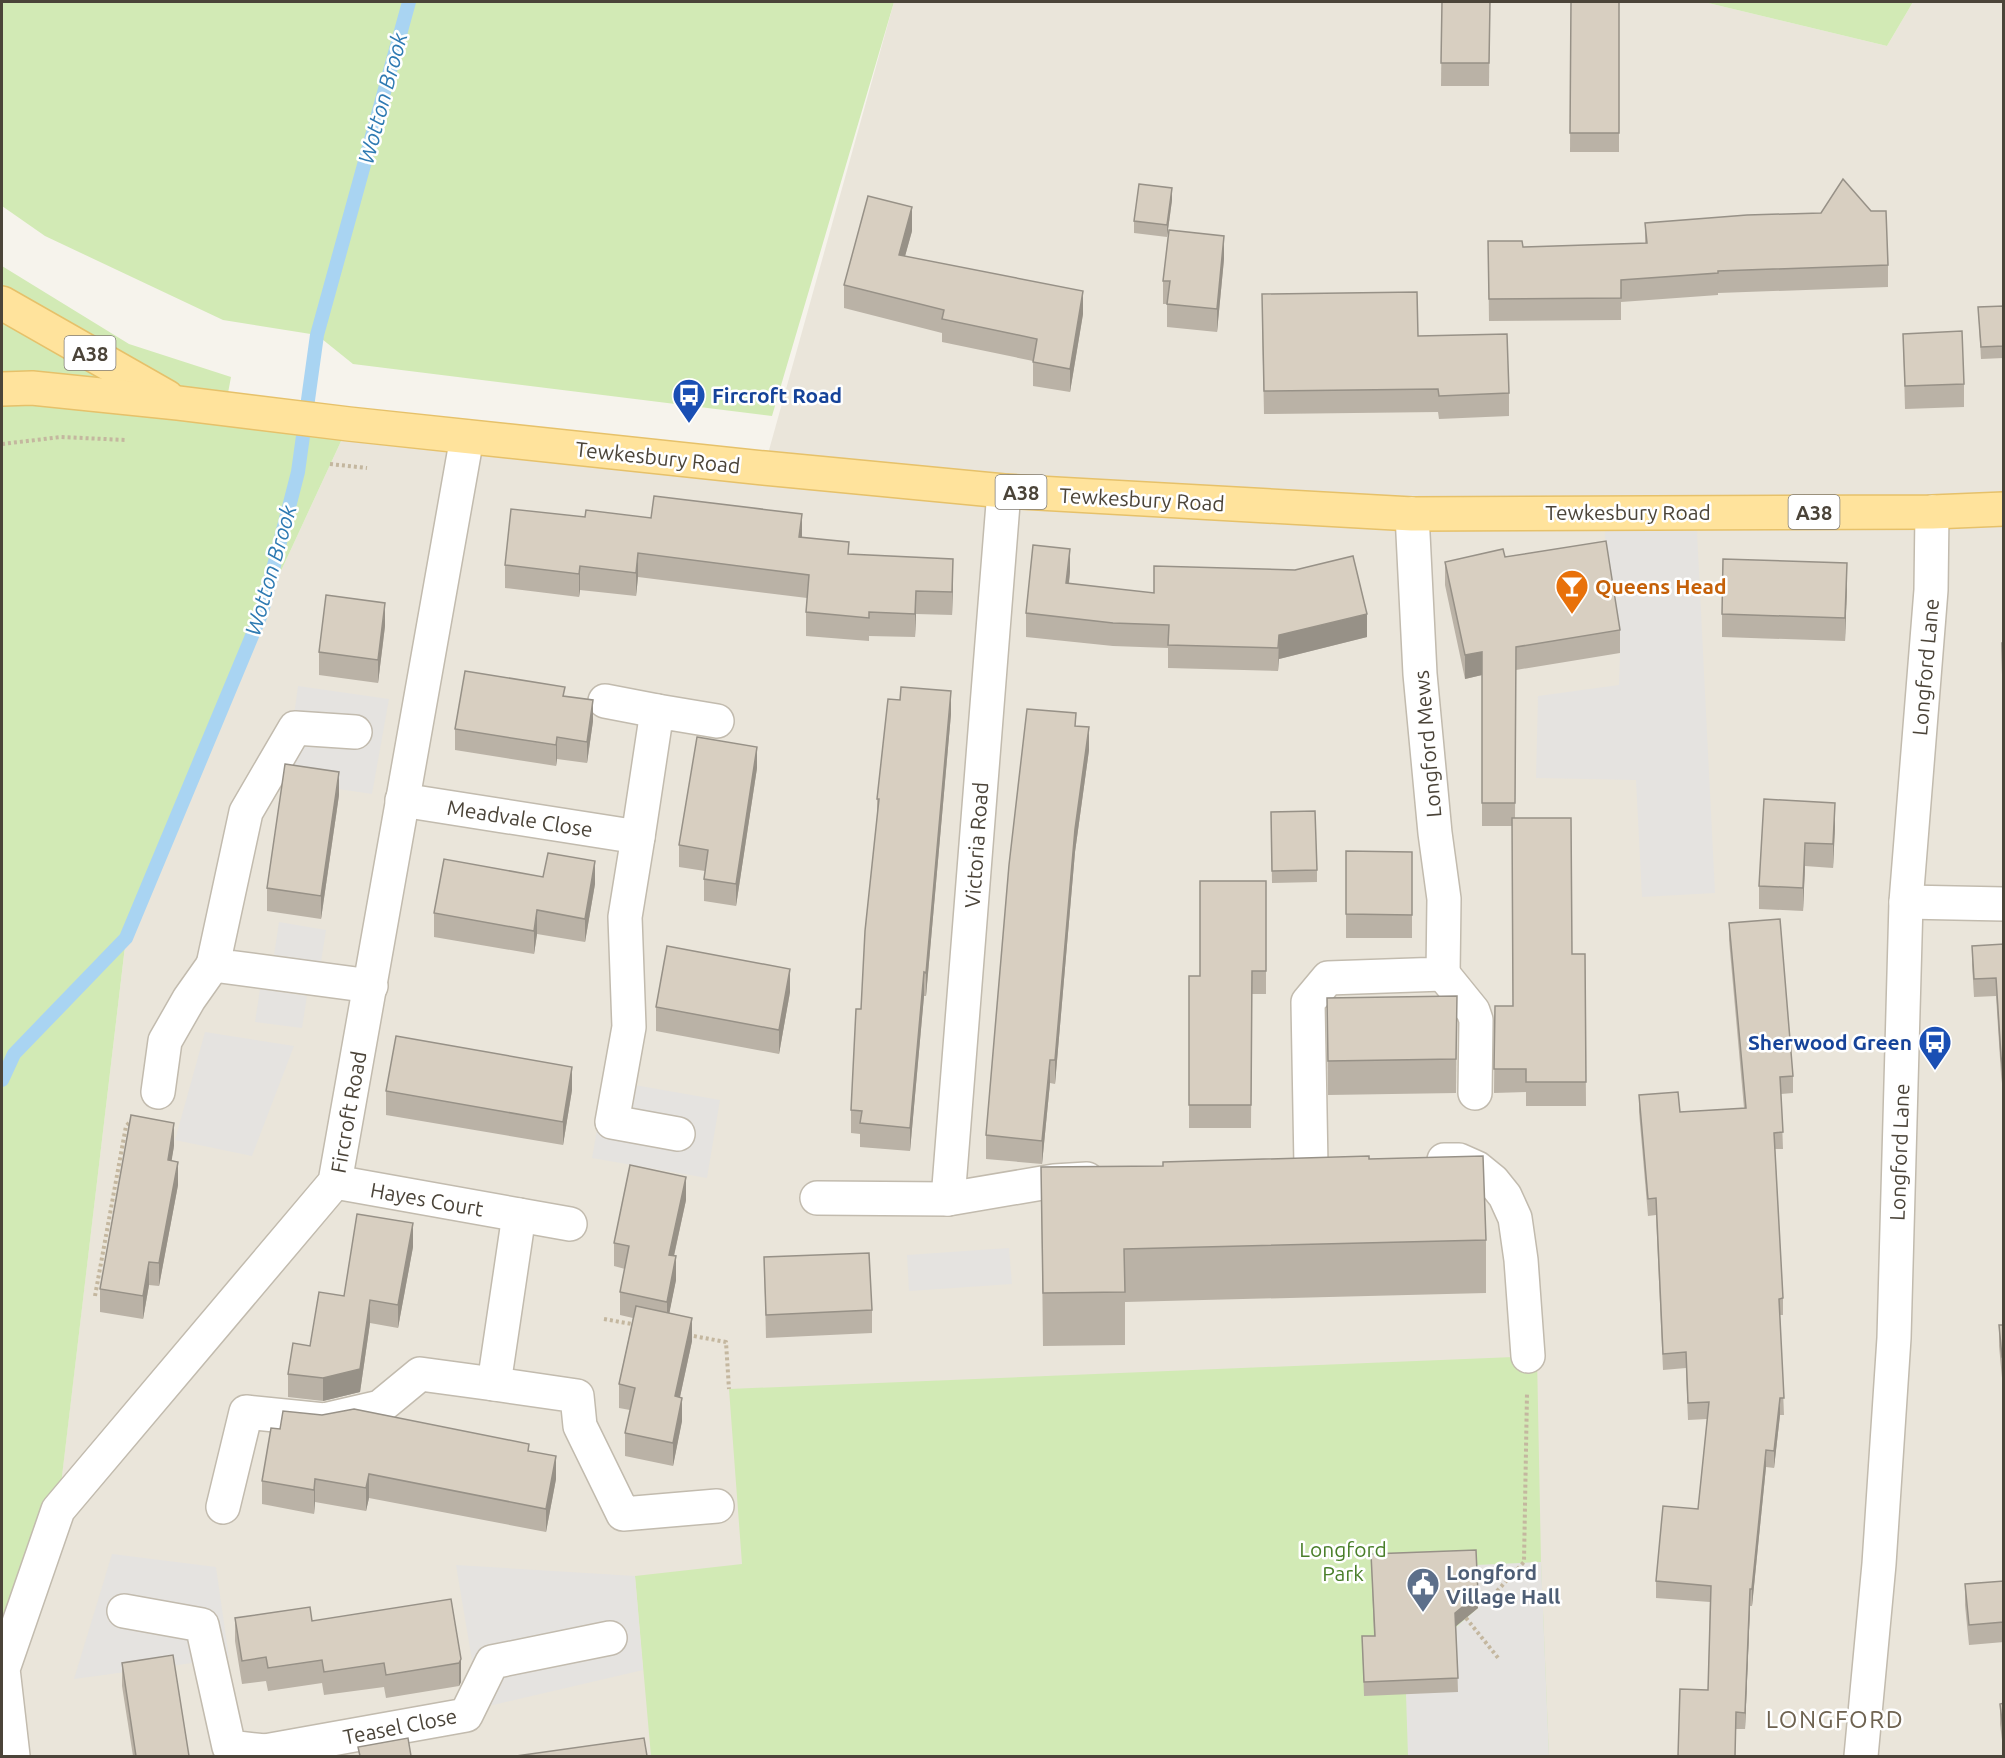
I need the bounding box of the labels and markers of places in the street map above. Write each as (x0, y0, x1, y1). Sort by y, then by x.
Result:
bus stop icon: Fircroft Road (671, 377, 707, 424)
place label: Fircroft Road (712, 383, 842, 407)
bar icon: Queens Head (1554, 568, 1590, 615)
place label: Queens Head (1595, 574, 1726, 598)
bus stop icon: Sherwood Green (1917, 1024, 1953, 1071)
place label: Sherwood Green (1748, 1030, 1912, 1054)
place label: Longford Village Hall (1446, 1560, 1560, 1608)
public building icon: Longford Village Hall (1405, 1566, 1441, 1613)

